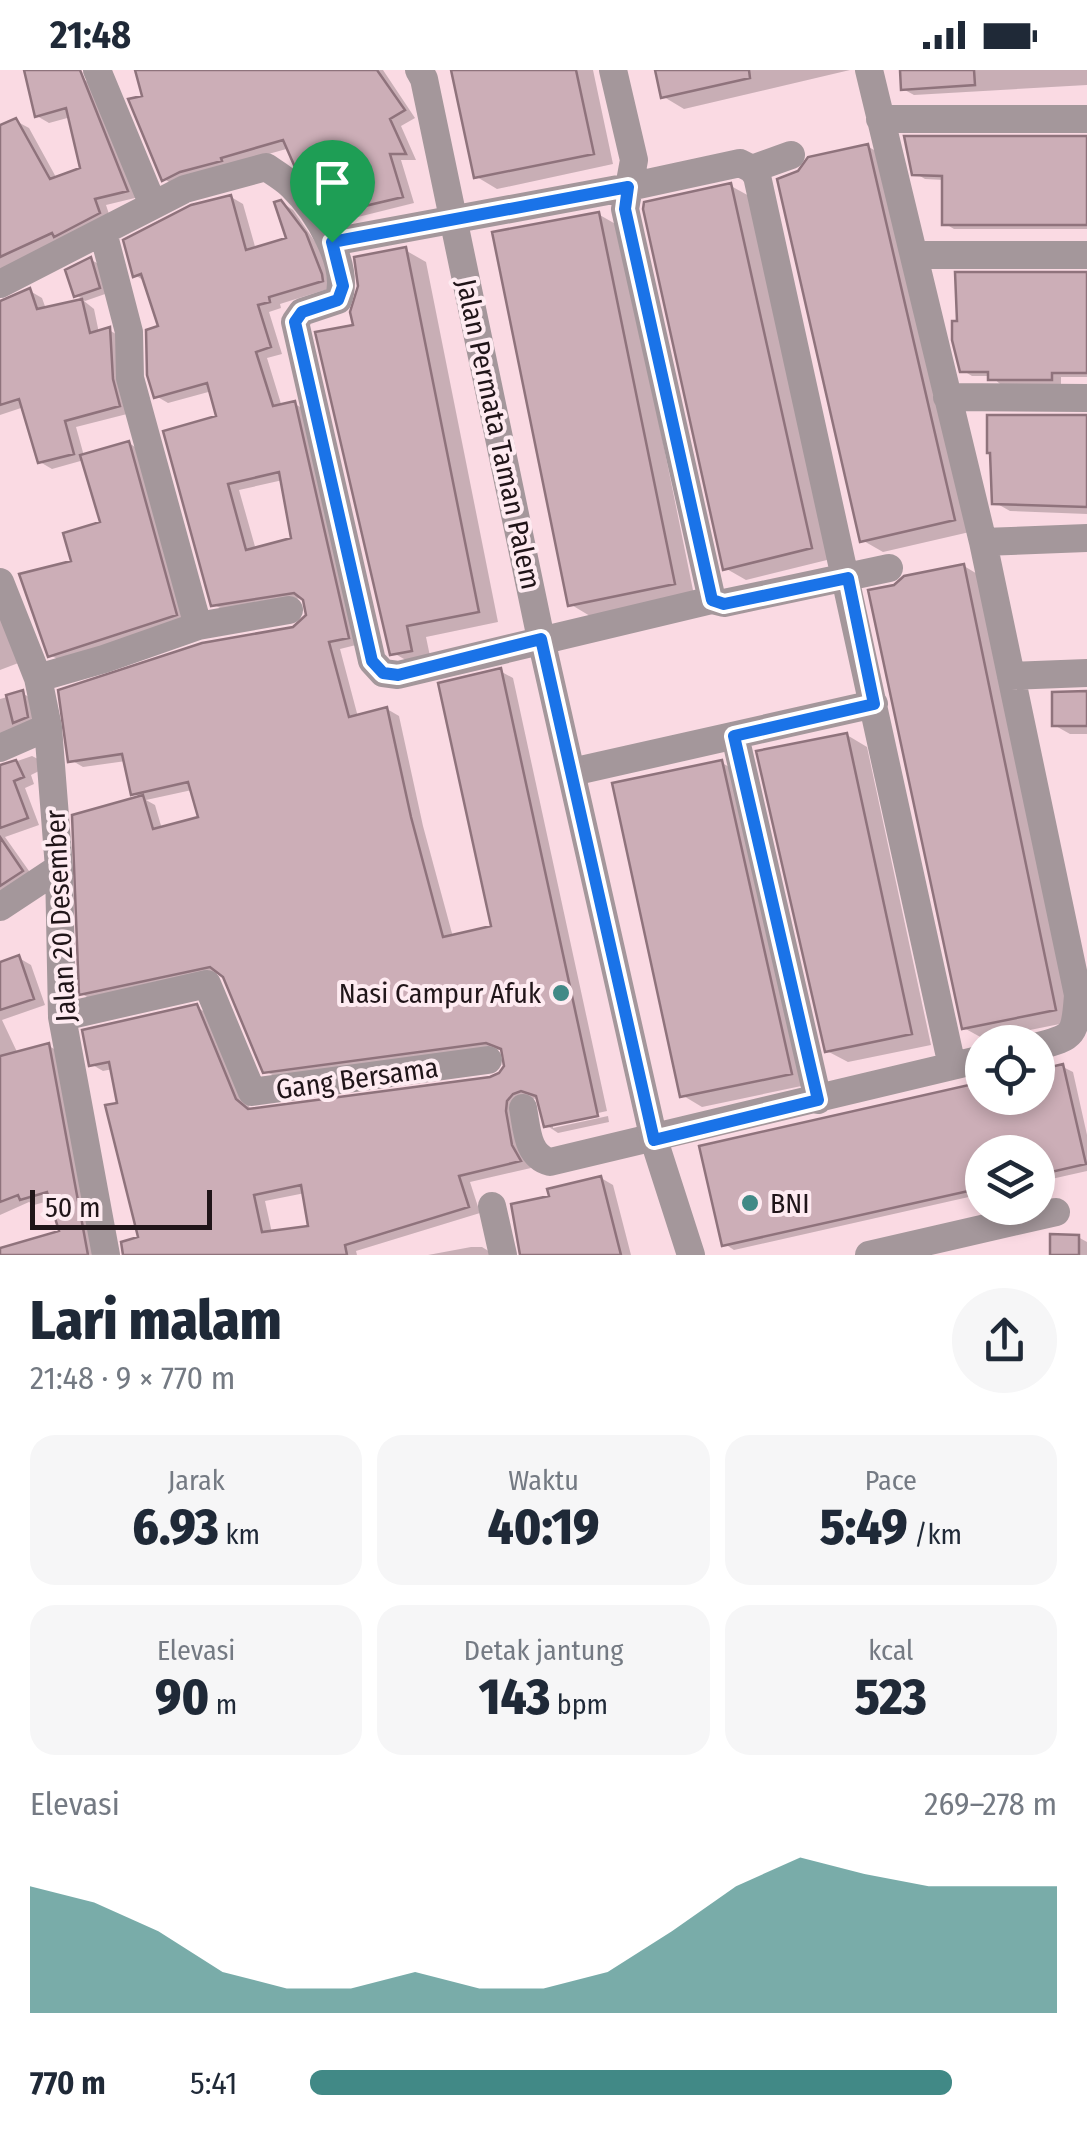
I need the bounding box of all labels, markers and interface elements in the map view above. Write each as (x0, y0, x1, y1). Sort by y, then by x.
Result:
text: 21:48 (50, 12, 131, 58)
pin (290, 140, 375, 243)
icon: arrive (305, 155, 360, 210)
street label: Jalan Permata Taman Palem (449, 276, 548, 592)
street label: Jalan 20 Desember (38, 809, 83, 1023)
place label: Nasi Campur Afuk (339, 977, 542, 1010)
marker: Nasi Campur Afuk (550, 982, 572, 1004)
map controls (965, 1025, 1055, 1225)
button: locate (965, 1025, 1055, 1115)
street label: Gang Bersama (274, 1051, 440, 1106)
button: layers (965, 1135, 1055, 1225)
scale bar (30, 1185, 212, 1230)
place label: BNI (770, 1187, 810, 1220)
text: 50 m (45, 1191, 101, 1224)
marker: BNI (739, 1192, 761, 1214)
text: Lari malam (30, 1288, 282, 1354)
button: share (952, 1288, 1057, 1393)
text: 21:48 · 9 × 770 m (30, 1359, 235, 1397)
text: Jarak (168, 1464, 225, 1497)
text: Waktu (508, 1464, 579, 1497)
text: Pace (865, 1464, 917, 1497)
text: 6.93 (132, 1497, 219, 1557)
text: 40:19 (488, 1497, 599, 1557)
text: 5:49 (820, 1497, 908, 1557)
text: km (219, 1518, 260, 1551)
text: /km (908, 1518, 962, 1551)
text: Elevasi (157, 1634, 235, 1667)
text: Detak jantung (464, 1634, 623, 1667)
text: kcal (868, 1634, 914, 1667)
text: 90 (155, 1667, 209, 1727)
text: 143 (479, 1667, 550, 1727)
text: 523 (855, 1667, 927, 1727)
text: m (209, 1688, 237, 1721)
text: bpm (550, 1688, 608, 1721)
text: Elevasi (30, 1785, 120, 1823)
text: 269–278 m (924, 1785, 1057, 1823)
text: 770 m (30, 2064, 106, 2102)
text: 5:41 (190, 2064, 238, 2102)

